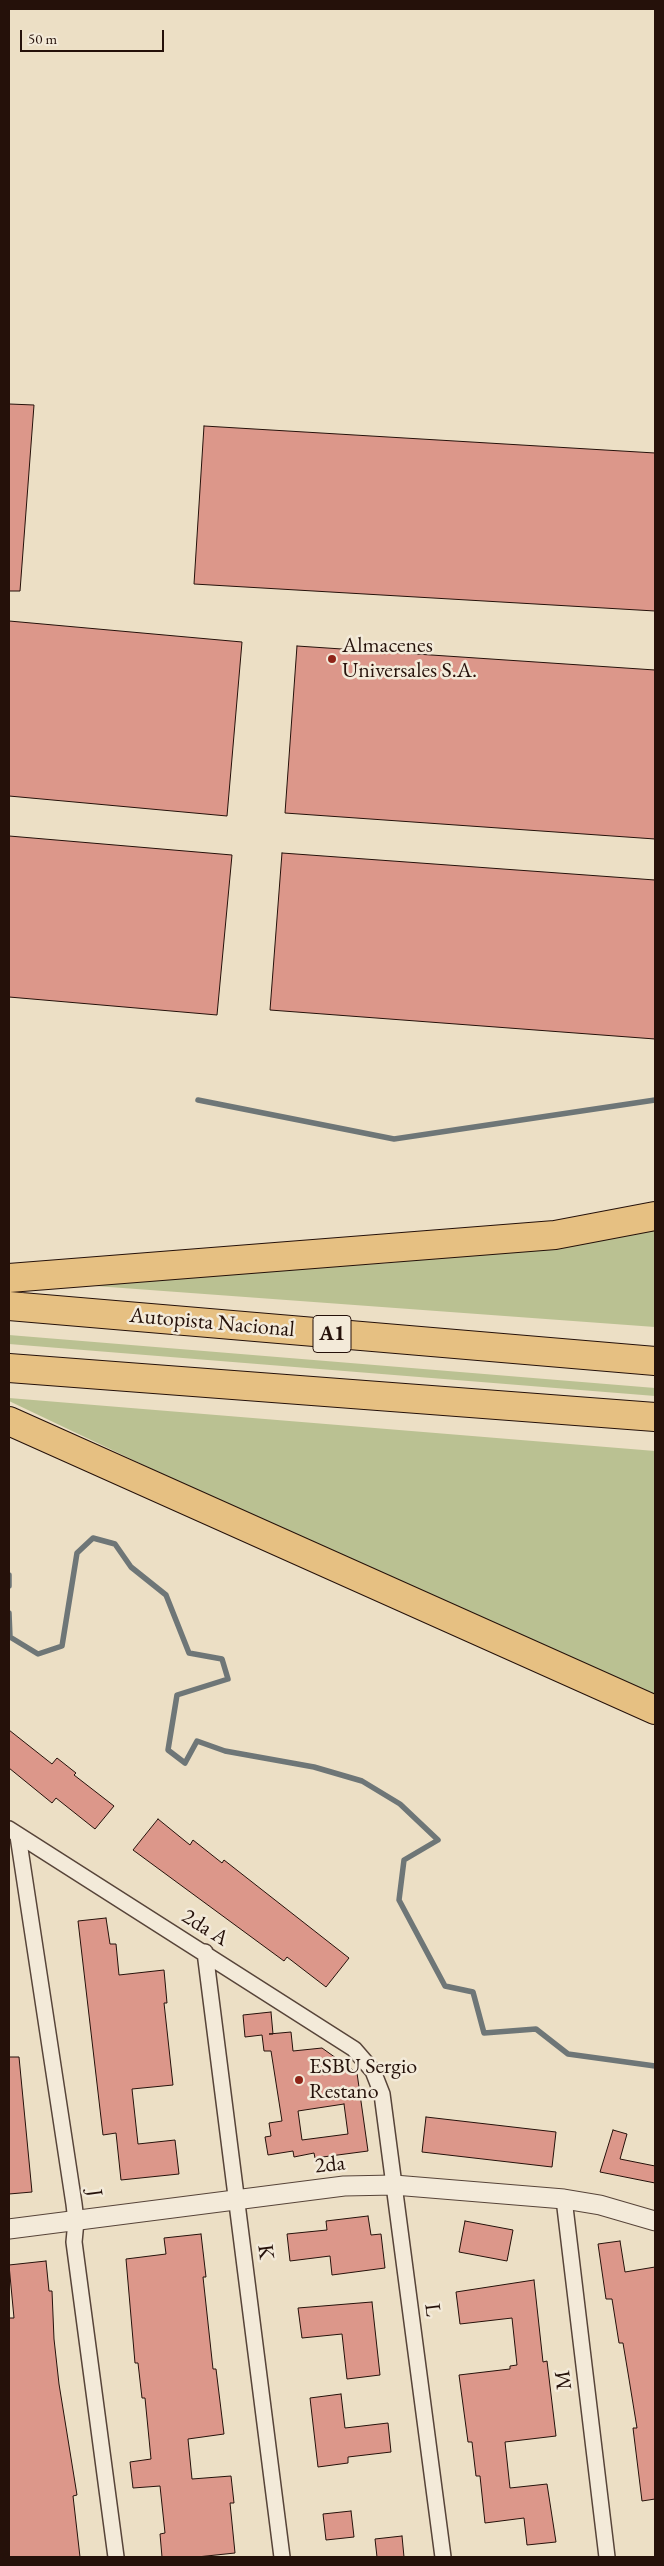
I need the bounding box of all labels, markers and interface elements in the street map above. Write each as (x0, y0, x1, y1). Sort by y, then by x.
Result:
scale bar (22, 20, 166, 52)
text: 50 m (28, 29, 57, 48)
place label: Almacenes Universales S.A. (342, 633, 477, 684)
marker: Almacenes Universales S.A. (326, 653, 338, 665)
street label: Autopista Nacional (128, 1303, 296, 1343)
road number: A1 (313, 1316, 351, 1352)
street label: 2da A (177, 1904, 233, 1952)
place label: ESBU Sergio Restano (309, 2054, 417, 2106)
marker: ESBU Sergio Restano (293, 2074, 305, 2086)
street label: 2da (313, 2150, 347, 2180)
street label: J (80, 2187, 108, 2199)
street label: K (251, 2243, 279, 2261)
street label: L (418, 2302, 446, 2318)
street label: M (550, 2369, 578, 2391)

